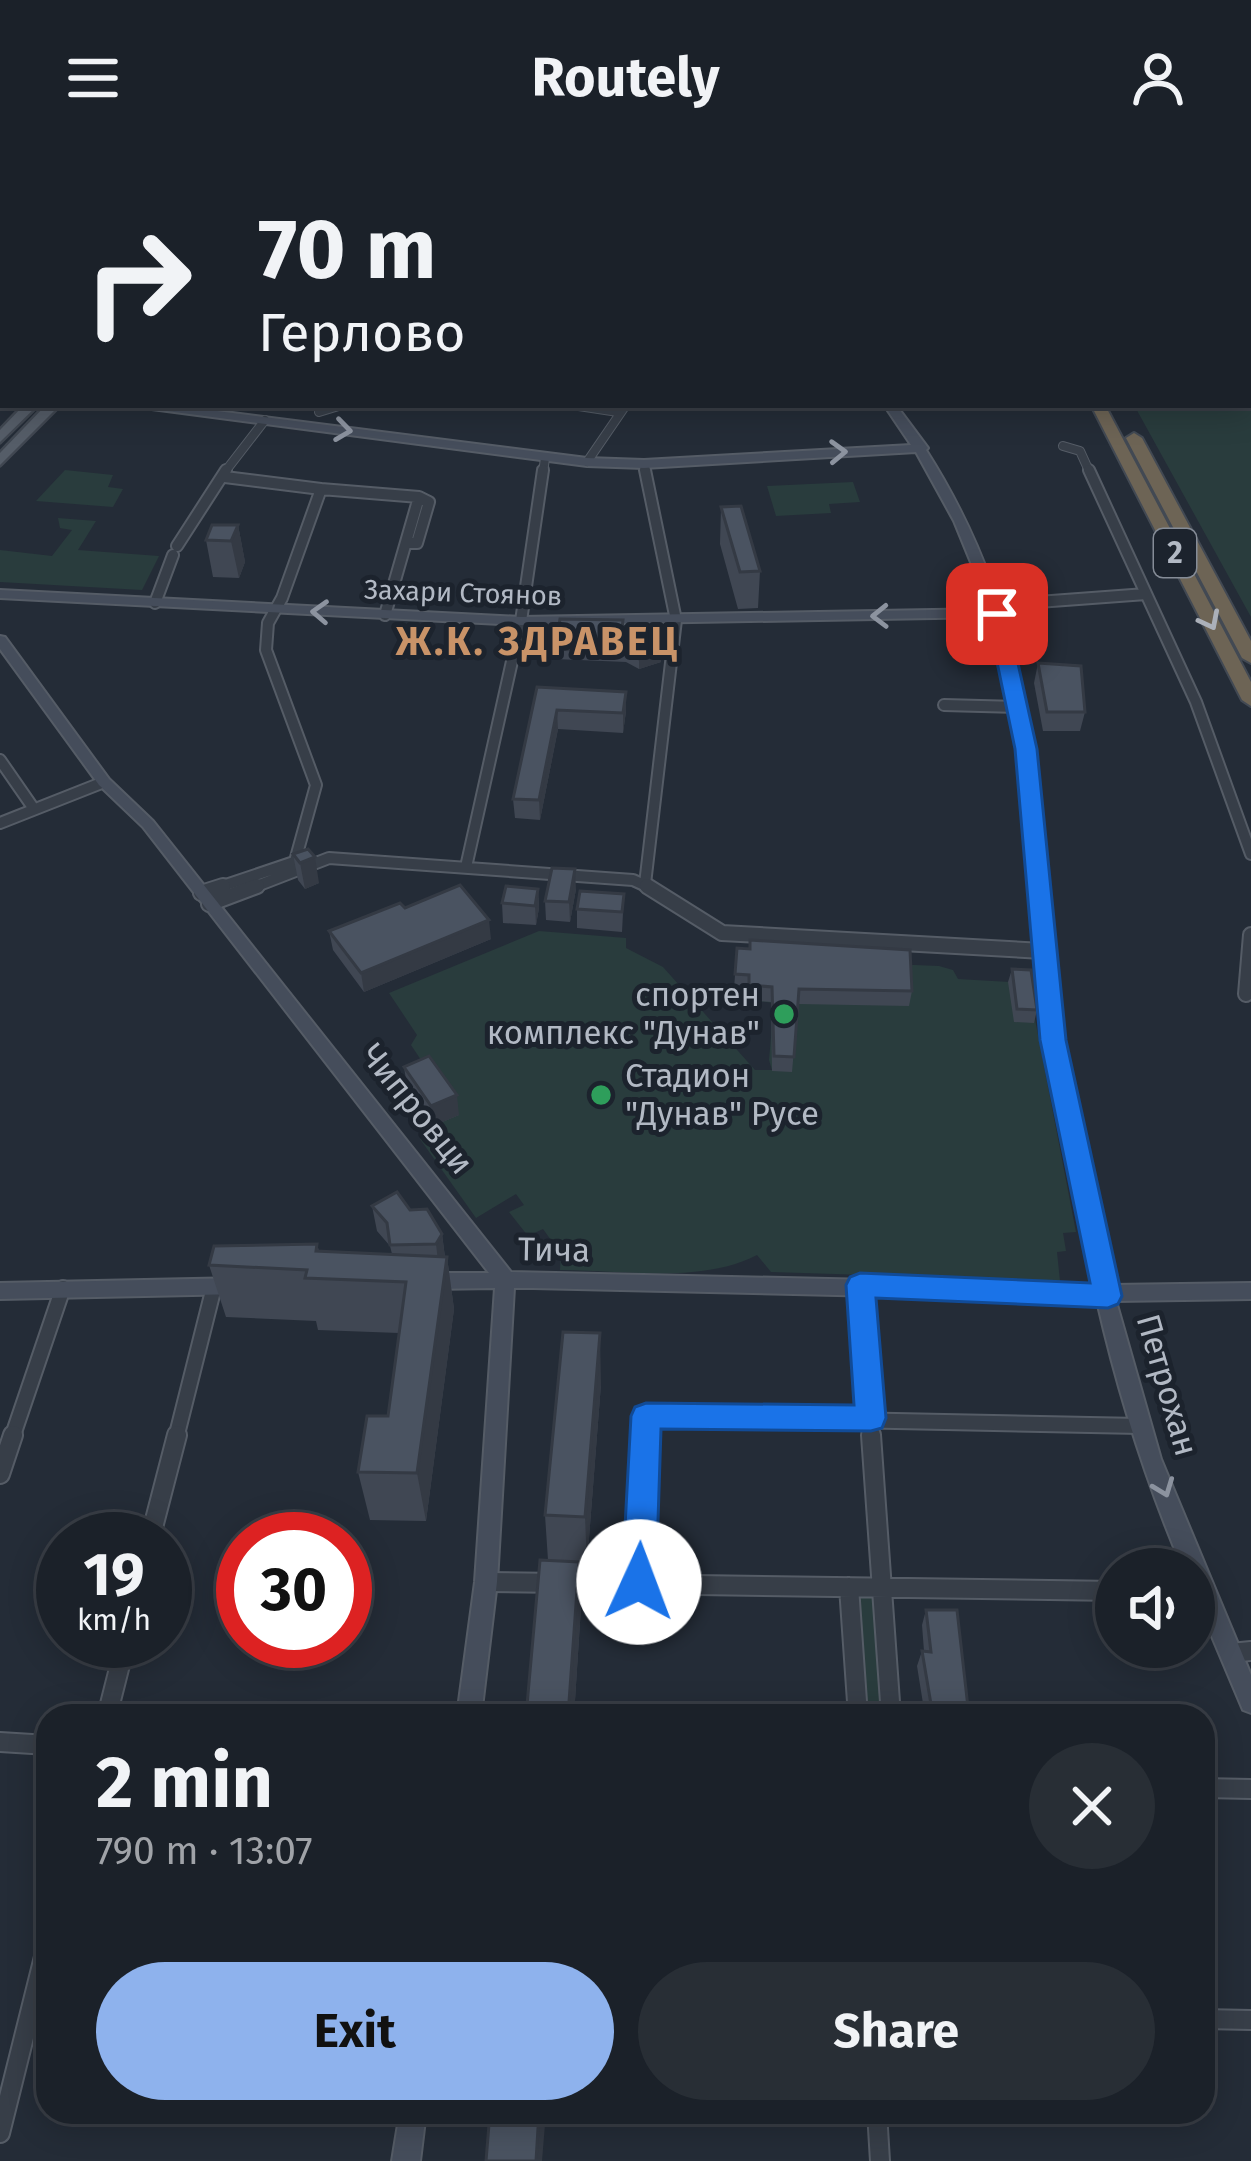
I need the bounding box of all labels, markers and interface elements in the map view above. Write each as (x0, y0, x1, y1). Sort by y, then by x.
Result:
icon: menu (60, 45, 126, 111)
icon: person (1125, 45, 1191, 111)
text: Routely (531, 46, 720, 110)
text: 70 m (258, 199, 436, 300)
icon: right (60, 204, 216, 360)
text: Герлово (258, 301, 465, 365)
one-way arrow (333, 416, 353, 442)
one-way arrow (829, 440, 848, 466)
road number: 2 (1154, 529, 1196, 577)
pin (946, 563, 1048, 665)
street label: Захари Стоянов (363, 574, 563, 612)
icon: arrive (964, 581, 1030, 647)
one-way arrow (310, 599, 329, 625)
one-way arrow (870, 602, 889, 628)
one-way arrow (1196, 608, 1219, 630)
district label: Ж.К. ЗДРАВЕЦ (395, 619, 680, 665)
place label: спортен комплекс "Дунав" (487, 975, 760, 1053)
marker: спортен комплекс "Дунав" (771, 1001, 797, 1027)
street label: Чипровци (352, 1036, 482, 1182)
place label: Стадион "Дунав" Русе (625, 1056, 819, 1134)
marker: Стадион "Дунав" Русе (588, 1082, 614, 1108)
street label: Тича (518, 1229, 590, 1271)
street label: Петрохан (1128, 1309, 1206, 1461)
one-way arrow (1149, 1477, 1174, 1498)
speed limit sign: 30 (216, 1512, 372, 1668)
position arrow (576, 1519, 702, 1645)
text: 19 (83, 1539, 145, 1611)
map controls (1095, 1548, 1215, 1668)
button: sound (1095, 1548, 1215, 1668)
text: km/h (77, 1602, 151, 1638)
text: 2 min (96, 1740, 273, 1826)
button: close (1029, 1743, 1155, 1869)
text: 790 m · 13:07 (96, 1828, 313, 1874)
button: Exit (96, 1962, 614, 2100)
button: Share (638, 1962, 1155, 2100)

